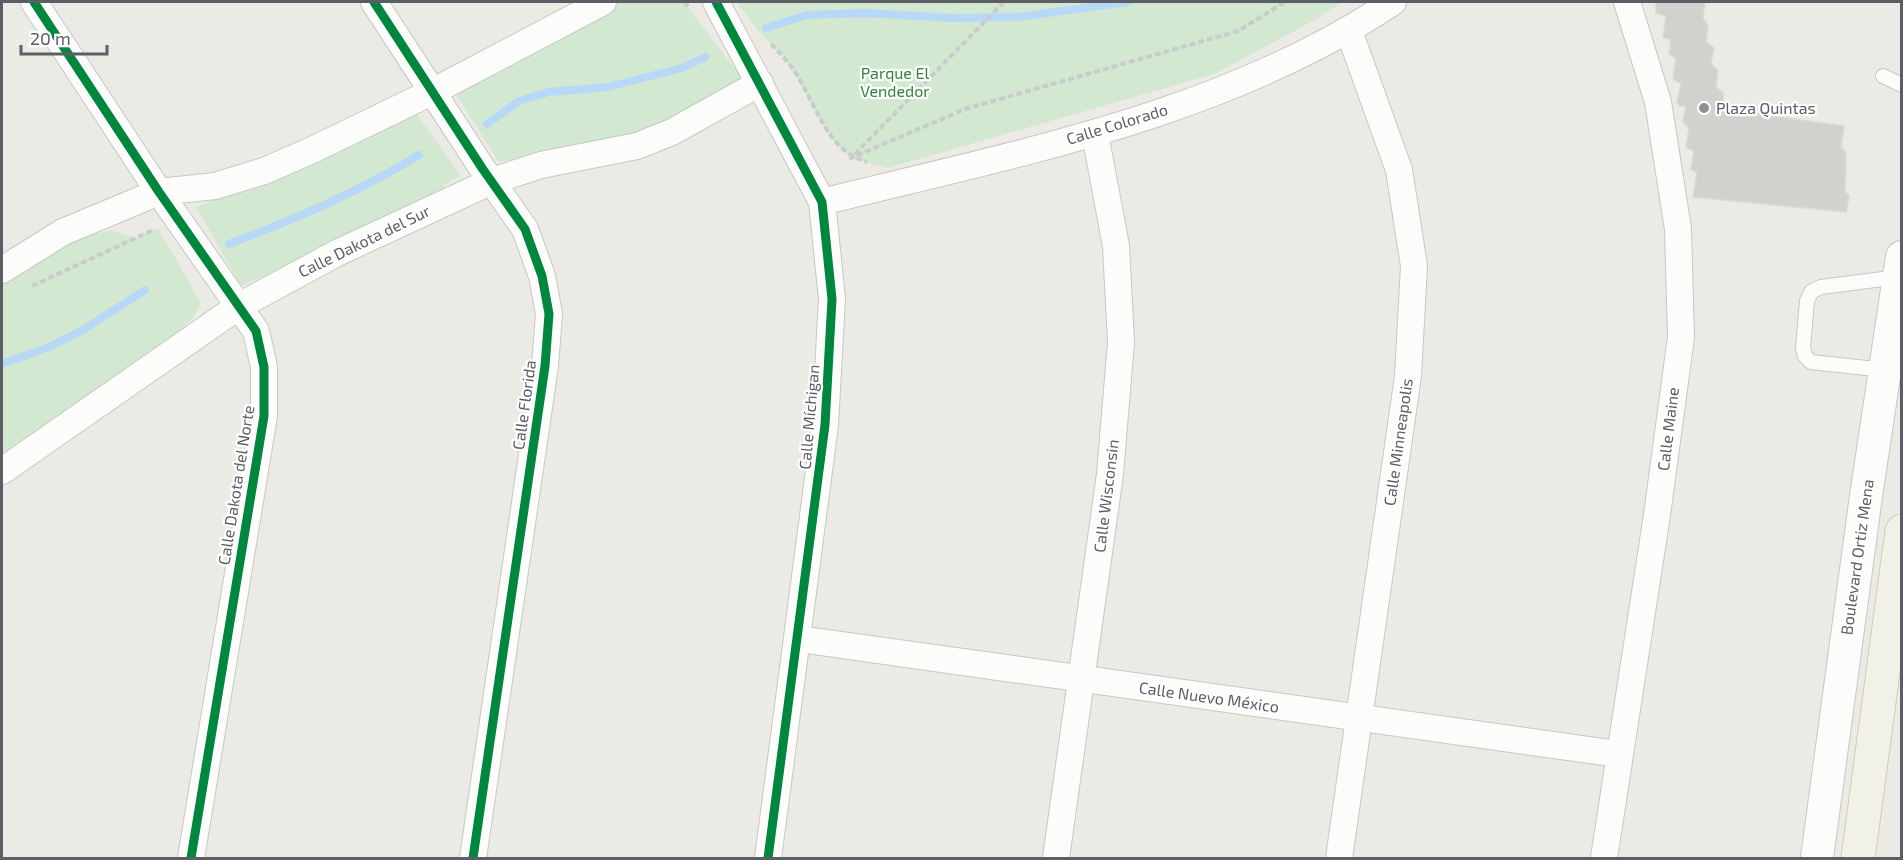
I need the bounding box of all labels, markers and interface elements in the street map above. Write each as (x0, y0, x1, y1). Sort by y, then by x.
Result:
scale bar (21, 18, 106, 56)
text: 20 m (30, 27, 71, 49)
park label: Parque El Vendedor (860, 63, 930, 100)
place label: Plaza Quintas (1716, 98, 1816, 118)
street label: Calle Colorado (1064, 99, 1170, 148)
marker: Plaza Quintas (1697, 101, 1711, 115)
street label: Calle Dakota del Sur (295, 200, 433, 281)
street label: Calle Florida (508, 359, 539, 451)
street label: Calle Míchigan (794, 364, 823, 470)
street label: Calle Minneapolis (1379, 377, 1416, 507)
street label: Calle Maine (1653, 386, 1682, 472)
street label: Calle Dakota del Norte (213, 404, 258, 566)
street label: Calle Wisconsin (1089, 438, 1122, 554)
street label: Boulevard Ortiz Mena (1836, 478, 1877, 636)
street label: Calle Nuevo México (1138, 677, 1280, 716)

